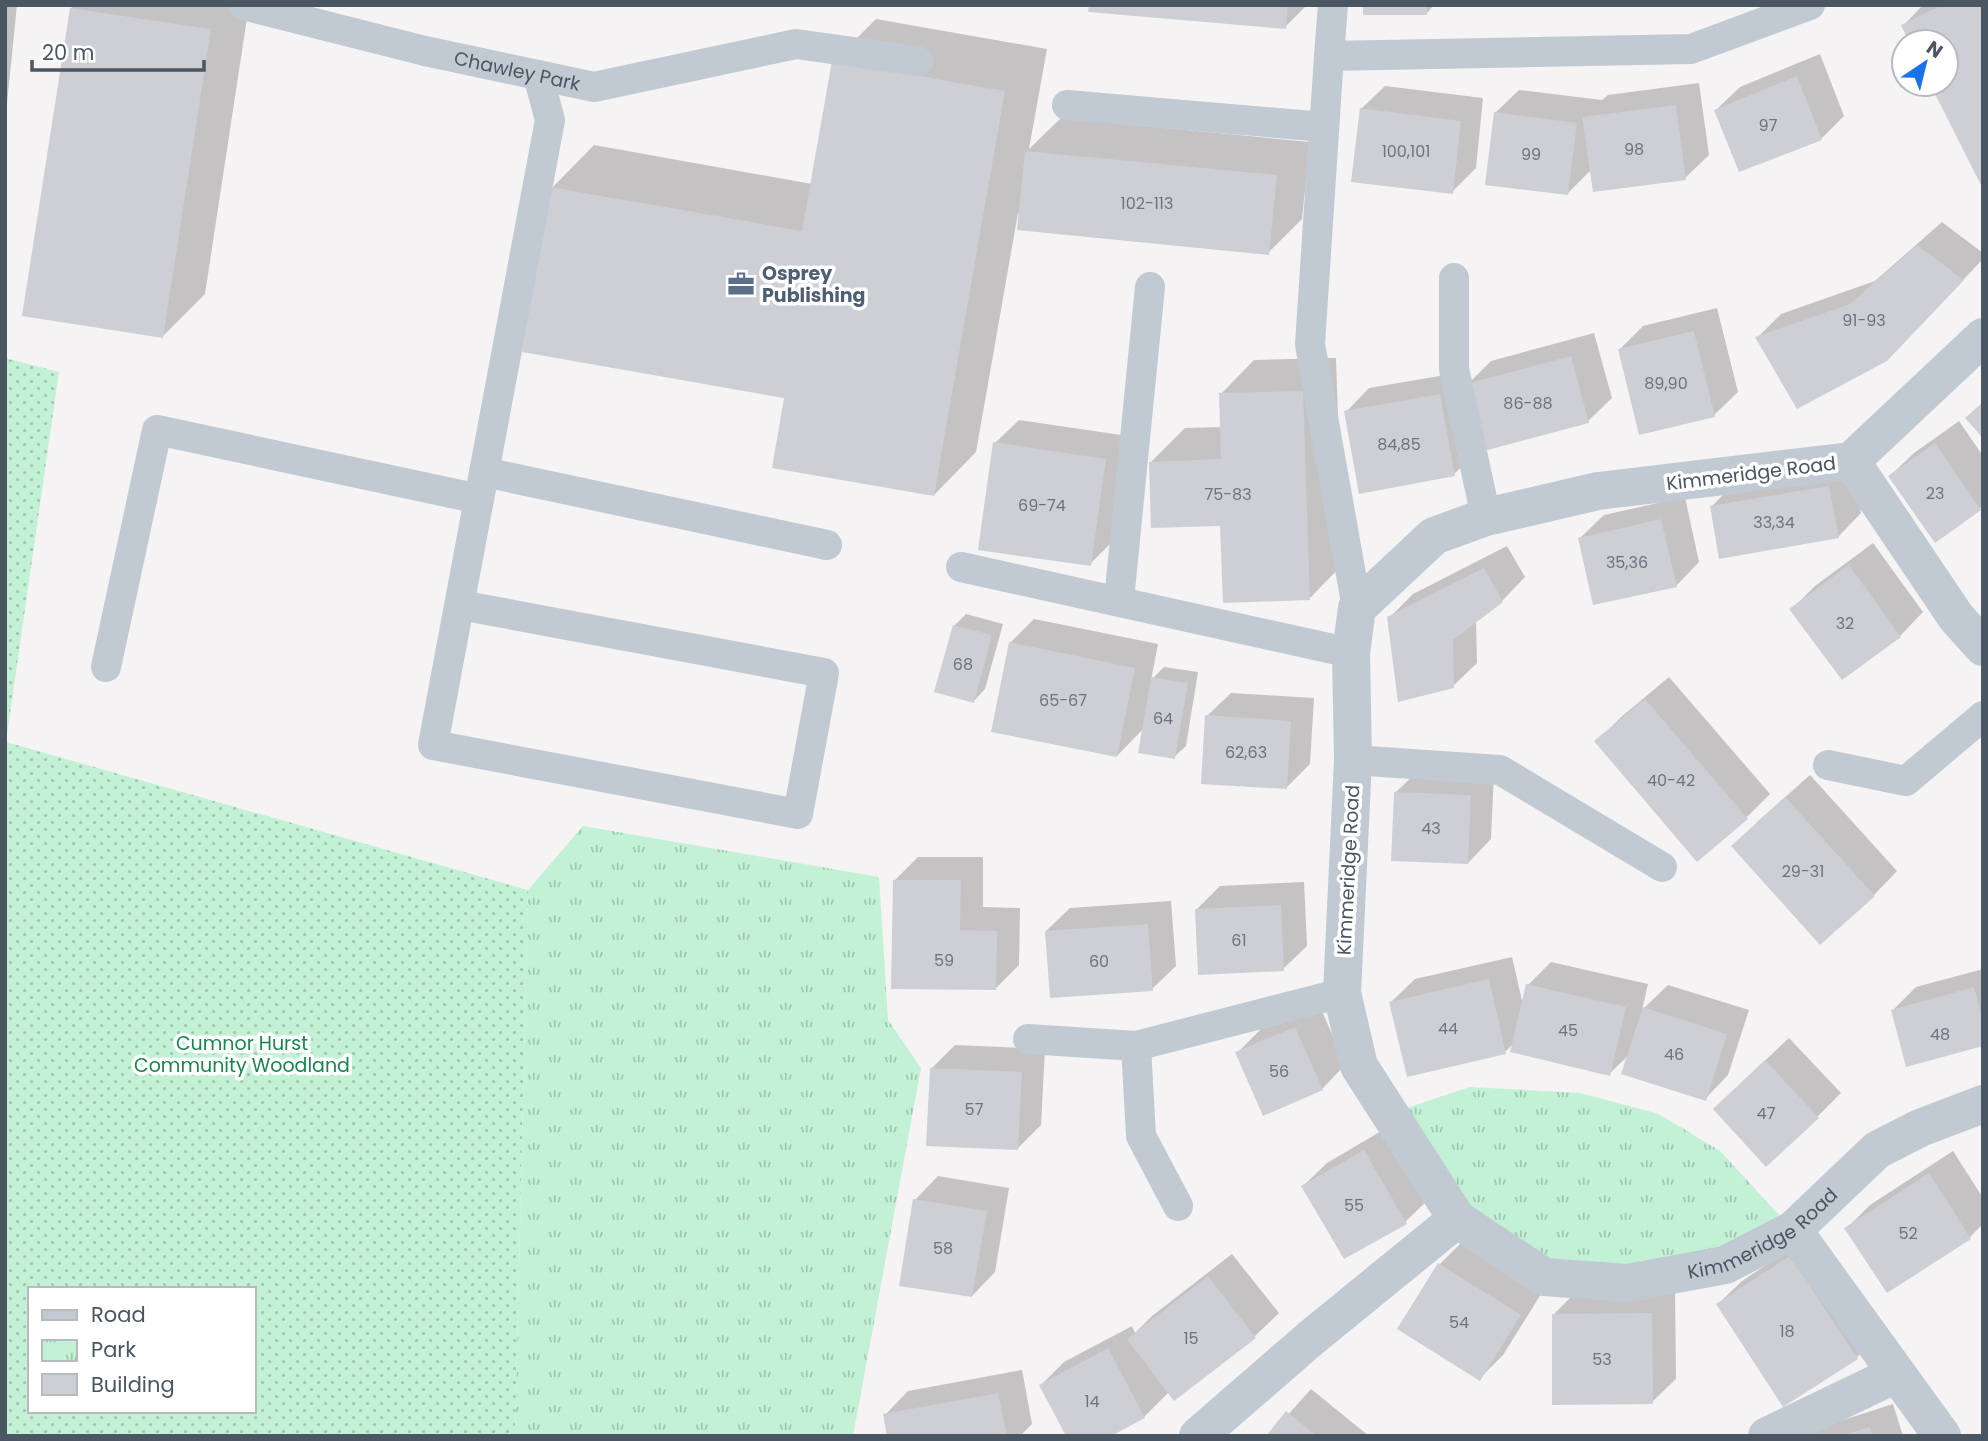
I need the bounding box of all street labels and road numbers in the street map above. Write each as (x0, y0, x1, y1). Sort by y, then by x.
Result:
street label: Chawley Park (452, 45, 583, 98)
street label: Kimmeridge Road (1665, 450, 1837, 497)
street label: Kimmeridge Road (1331, 784, 1366, 956)
street label: Kimmeridge Road (1685, 1182, 1844, 1286)

